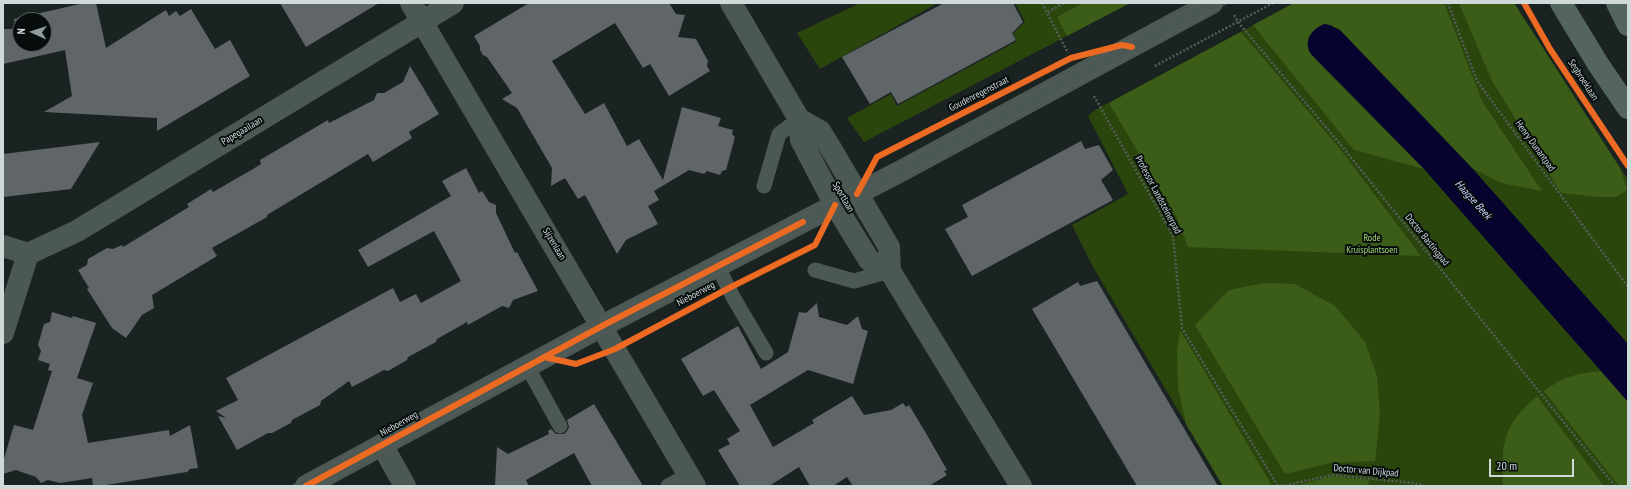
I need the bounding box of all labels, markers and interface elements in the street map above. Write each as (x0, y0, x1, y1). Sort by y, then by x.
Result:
north arrow (12, 12, 52, 52)
text: N (14, 28, 28, 35)
street label: Segbroeklaan (1565, 57, 1601, 103)
street label: Goudenregenstraat (947, 74, 1011, 114)
street label: Papegaailaan (219, 114, 265, 148)
street label: Henry Dunantpad (1512, 118, 1558, 174)
street label: Professor Landsteinerpad (1132, 154, 1184, 236)
water label: Haagse Beek (1452, 178, 1494, 222)
street label: Sportlaan (829, 180, 857, 214)
street label: Doctor Bastingpad (1402, 212, 1452, 268)
street label: Sijzenlaan (540, 226, 568, 262)
park label: Rode Kruisplantsoen (1346, 232, 1398, 256)
street label: Nieboerweg (675, 279, 717, 309)
street label: Nieboerweg (378, 409, 420, 439)
scale bar (1491, 451, 1576, 477)
text: 20 m (1496, 458, 1517, 473)
street label: Doctor van Dijkpad (1333, 462, 1399, 480)

